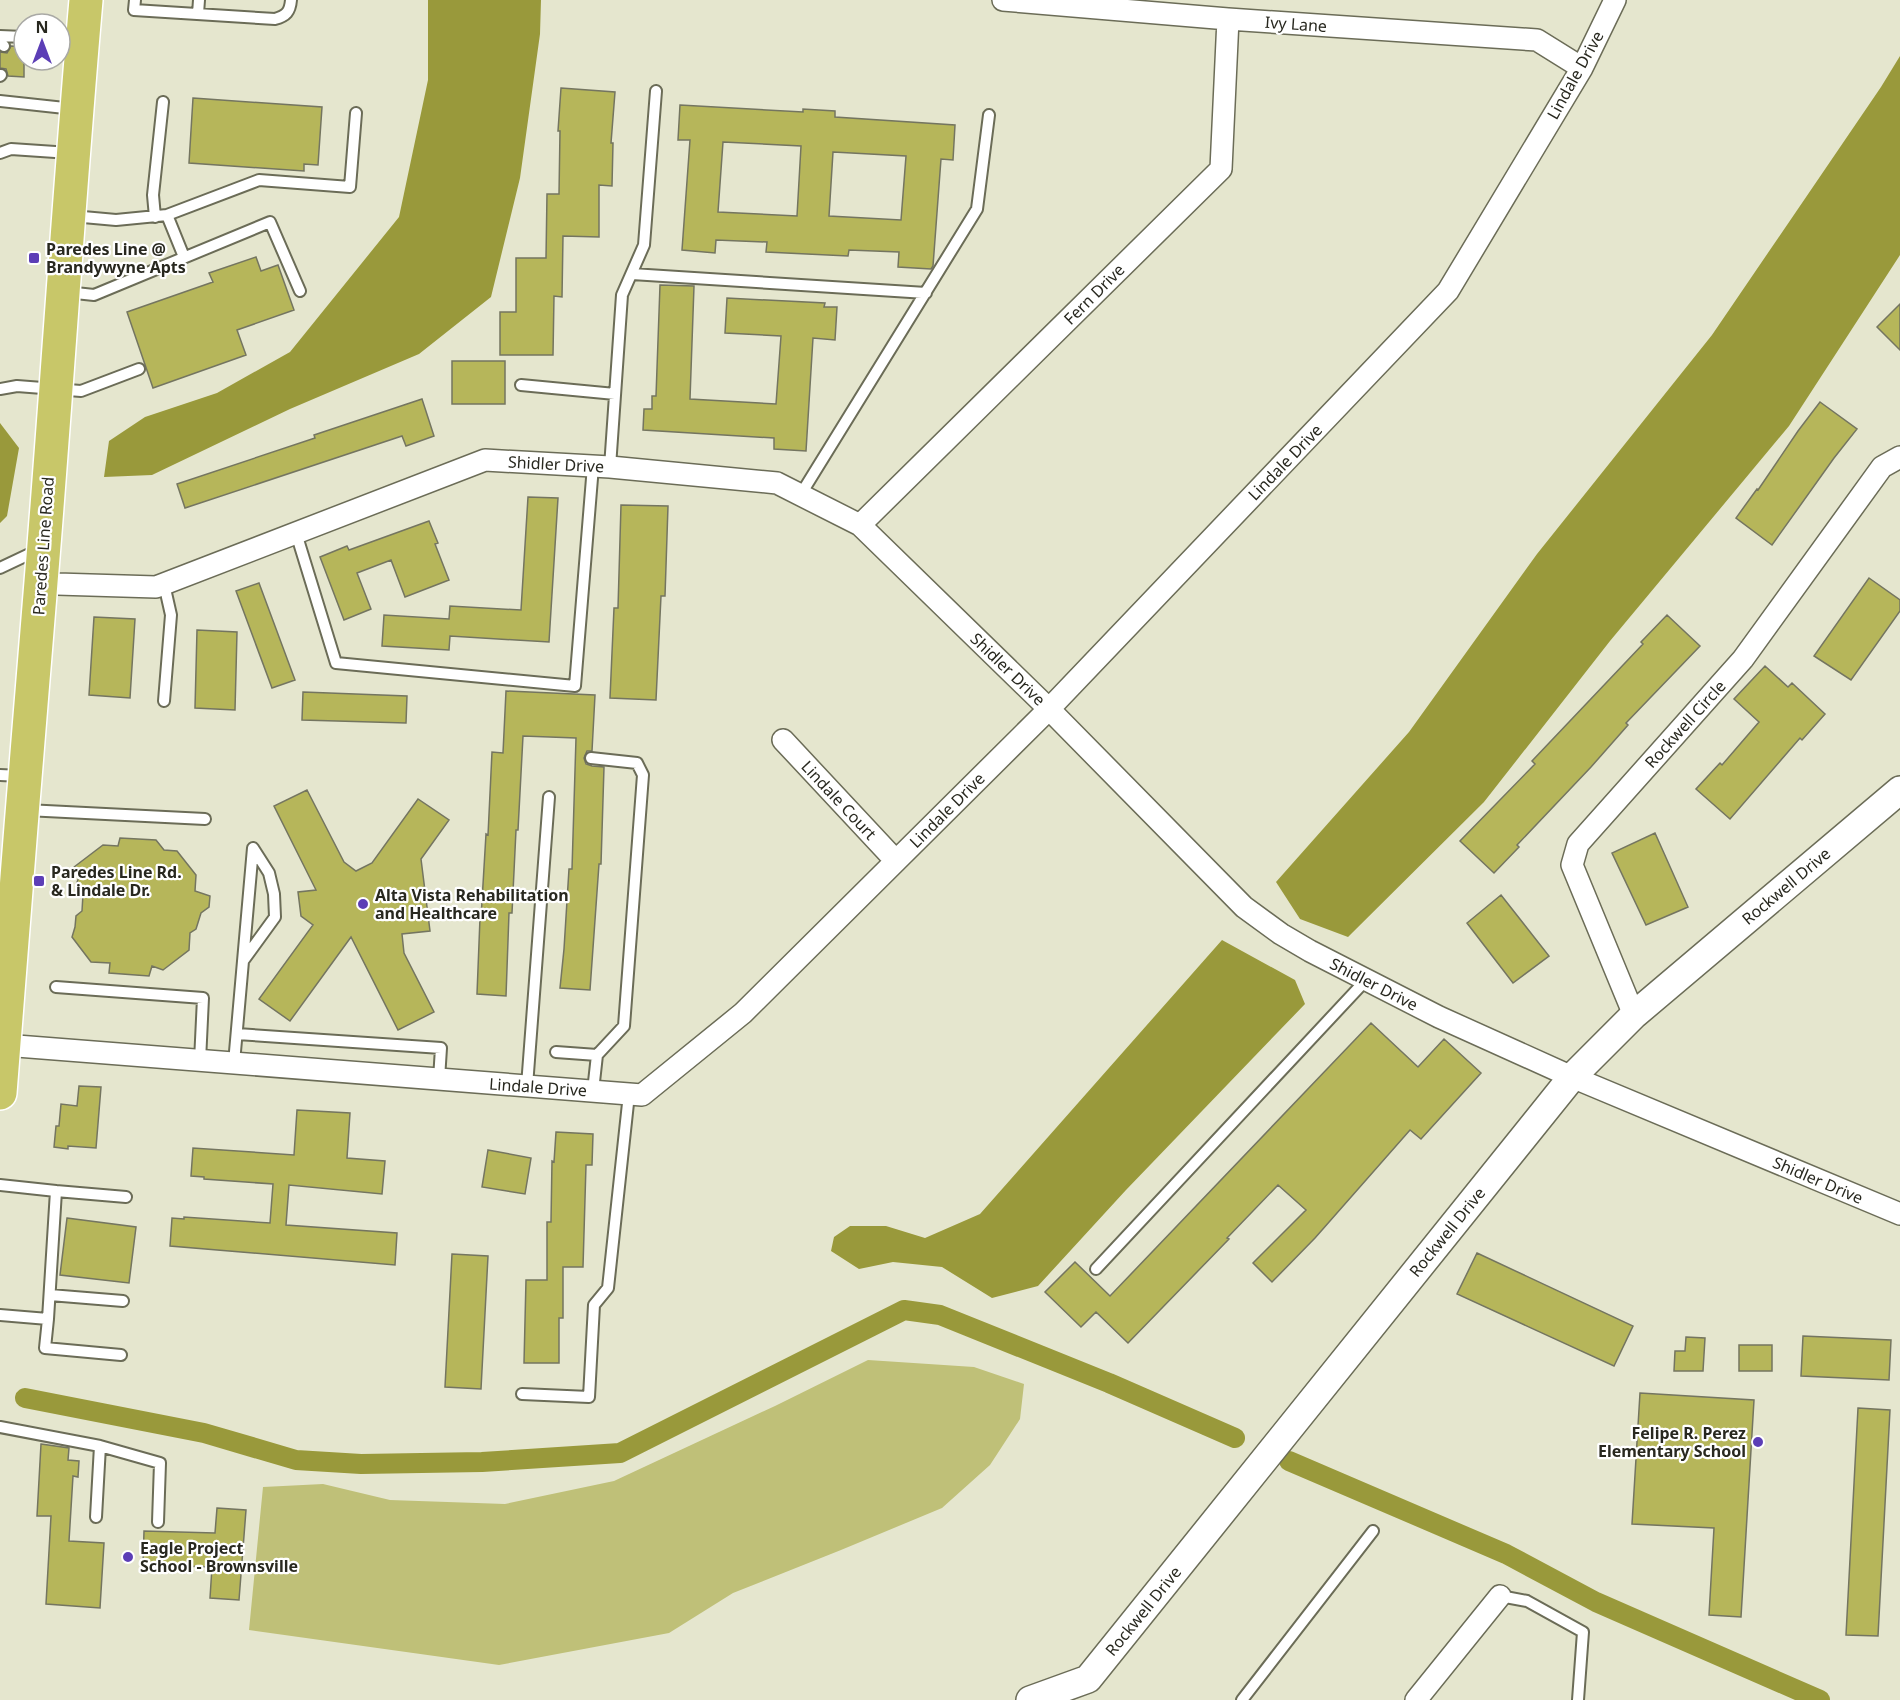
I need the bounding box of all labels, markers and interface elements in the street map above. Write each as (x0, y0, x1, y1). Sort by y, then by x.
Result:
street label: Ivy Lane (1264, 11, 1328, 37)
north arrow (12, 12, 72, 72)
text: N (35, 16, 49, 38)
street label: Lindale Drive (1542, 27, 1608, 123)
place label: Paredes Line @ Brandywyne Apts (46, 238, 186, 278)
marker: Paredes Line @ Brandywyne Apts (27, 251, 41, 265)
street label: Fern Drive (1059, 259, 1129, 329)
street label: Lindale Drive (1243, 419, 1327, 505)
street label: Shidler Drive (507, 450, 605, 478)
street label: Paredes Line Road (27, 476, 59, 616)
street label: Shidler Drive (966, 628, 1050, 710)
street label: Rockwell Circle (1640, 675, 1730, 773)
street label: Lindale Court (797, 756, 881, 844)
street label: Lindale Drive (905, 768, 989, 852)
street label: Rockwell Drive (1737, 842, 1835, 930)
place label: Paredes Line Rd. & Lindale Dr. (51, 861, 182, 901)
marker: Paredes Line Rd. & Lindale Dr. (32, 874, 46, 888)
place label: Alta Vista Rehabilitation and Healthcare (375, 884, 569, 924)
marker: Alta Vista Rehabilitation and Healthcare (356, 897, 370, 911)
street label: Shidler Drive (1326, 952, 1422, 1016)
street label: Lindale Drive (488, 1073, 588, 1101)
street label: Shidler Drive (1769, 1151, 1867, 1209)
street label: Rockwell Drive (1404, 1183, 1490, 1281)
place label: Felipe R. Perez Elementary School (1598, 1422, 1746, 1462)
marker: Felipe R. Perez Elementary School (1751, 1435, 1765, 1449)
place label: Eagle Project School - Brownsville (140, 1537, 298, 1577)
marker: Eagle Project School - Brownsville (121, 1550, 135, 1564)
street label: Rockwell Drive (1100, 1562, 1186, 1660)

